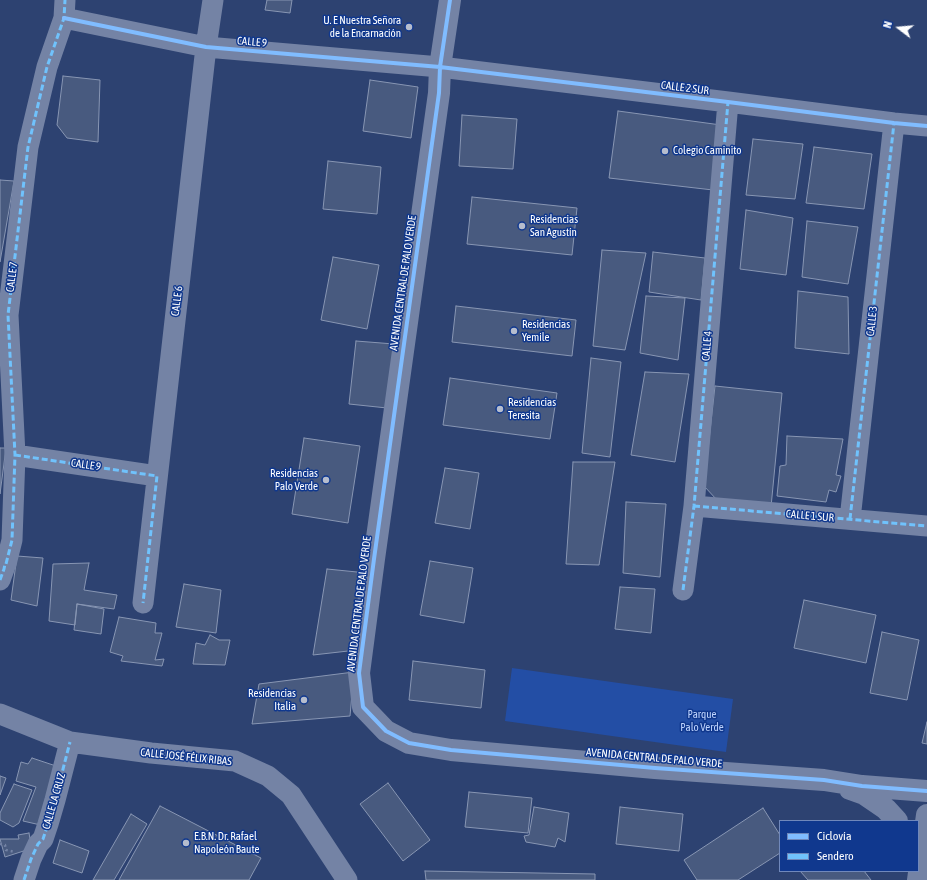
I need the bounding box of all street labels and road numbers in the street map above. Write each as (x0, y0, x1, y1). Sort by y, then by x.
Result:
street label: CALLE 9 (236, 34, 268, 50)
street label: CALLE 2 SUR (660, 79, 710, 97)
street label: AVENIDA CENTRAL DE PALO VERDE (387, 215, 419, 351)
street label: CALLE 7 (4, 261, 20, 293)
street label: CALLE 6 (169, 285, 185, 317)
street label: CALLE 3 (864, 305, 880, 337)
street label: CALLE 4 (699, 330, 715, 362)
street label: CALLE 9 (70, 456, 102, 474)
street label: CALLE 1 SUR (785, 507, 835, 525)
street label: AVENIDA CENTRAL DE PALO VERDE (344, 536, 374, 672)
street label: AVENIDA CENTRAL DE PALO VERDE (586, 745, 722, 771)
street label: CALLE JOSÉ FÉLIX RIBAS (140, 746, 232, 768)
street label: CALLE LA CRUZ (40, 771, 68, 831)

